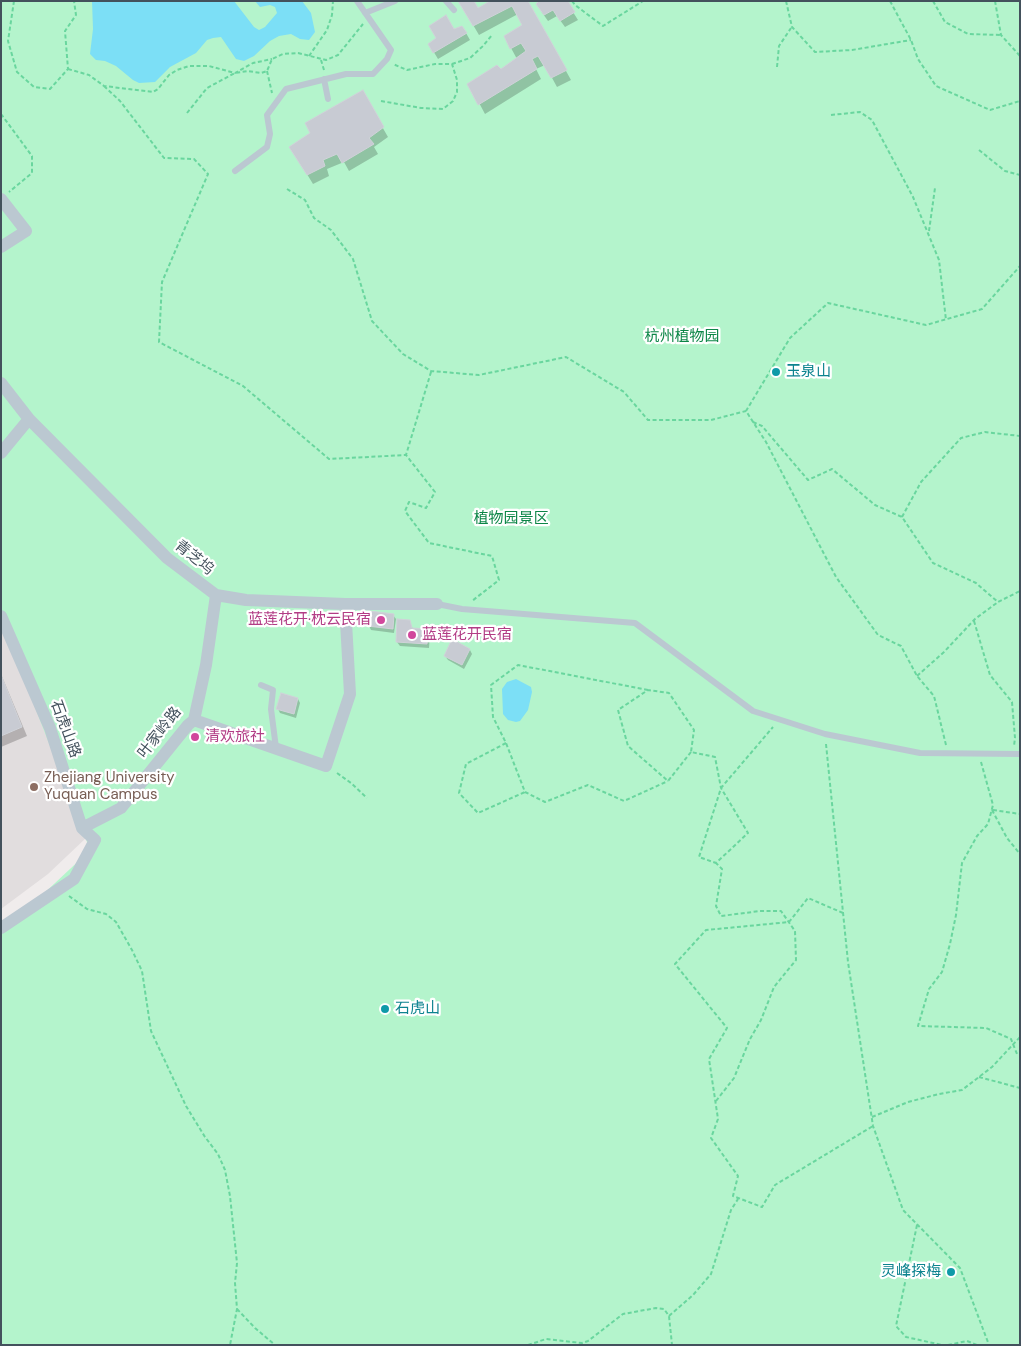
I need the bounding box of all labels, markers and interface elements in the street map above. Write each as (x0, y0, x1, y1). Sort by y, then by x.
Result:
park label: 杭州植物园 (645, 328, 719, 346)
place label: 玉泉山 (786, 363, 831, 381)
marker: 玉泉山 (770, 366, 782, 378)
park label: 植物园景区 (474, 510, 548, 528)
street label: 青芝坞 (171, 537, 217, 579)
place label: 蓝莲花开·枕云民宿 (248, 611, 371, 629)
marker: 蓝莲花开·枕云民宿 (375, 614, 387, 626)
place label: 蓝莲花开民宿 (422, 626, 512, 644)
marker: 蓝莲花开民宿 (406, 629, 418, 641)
street label: 石虎山路 (46, 698, 84, 760)
street label: 叶家岭路 (134, 704, 186, 762)
place label: 清欢旅社 (205, 728, 265, 746)
marker: 清欢旅社 (189, 731, 201, 743)
place label: Zhejiang University Yuquan Campus (44, 769, 175, 804)
marker: Zhejiang University Yuquan Campus (28, 781, 40, 793)
place label: 石虎山 (395, 1000, 440, 1018)
marker: 石虎山 (379, 1003, 391, 1015)
place label: 灵峰探梅 (881, 1263, 941, 1281)
marker: 灵峰探梅 (945, 1266, 957, 1278)

